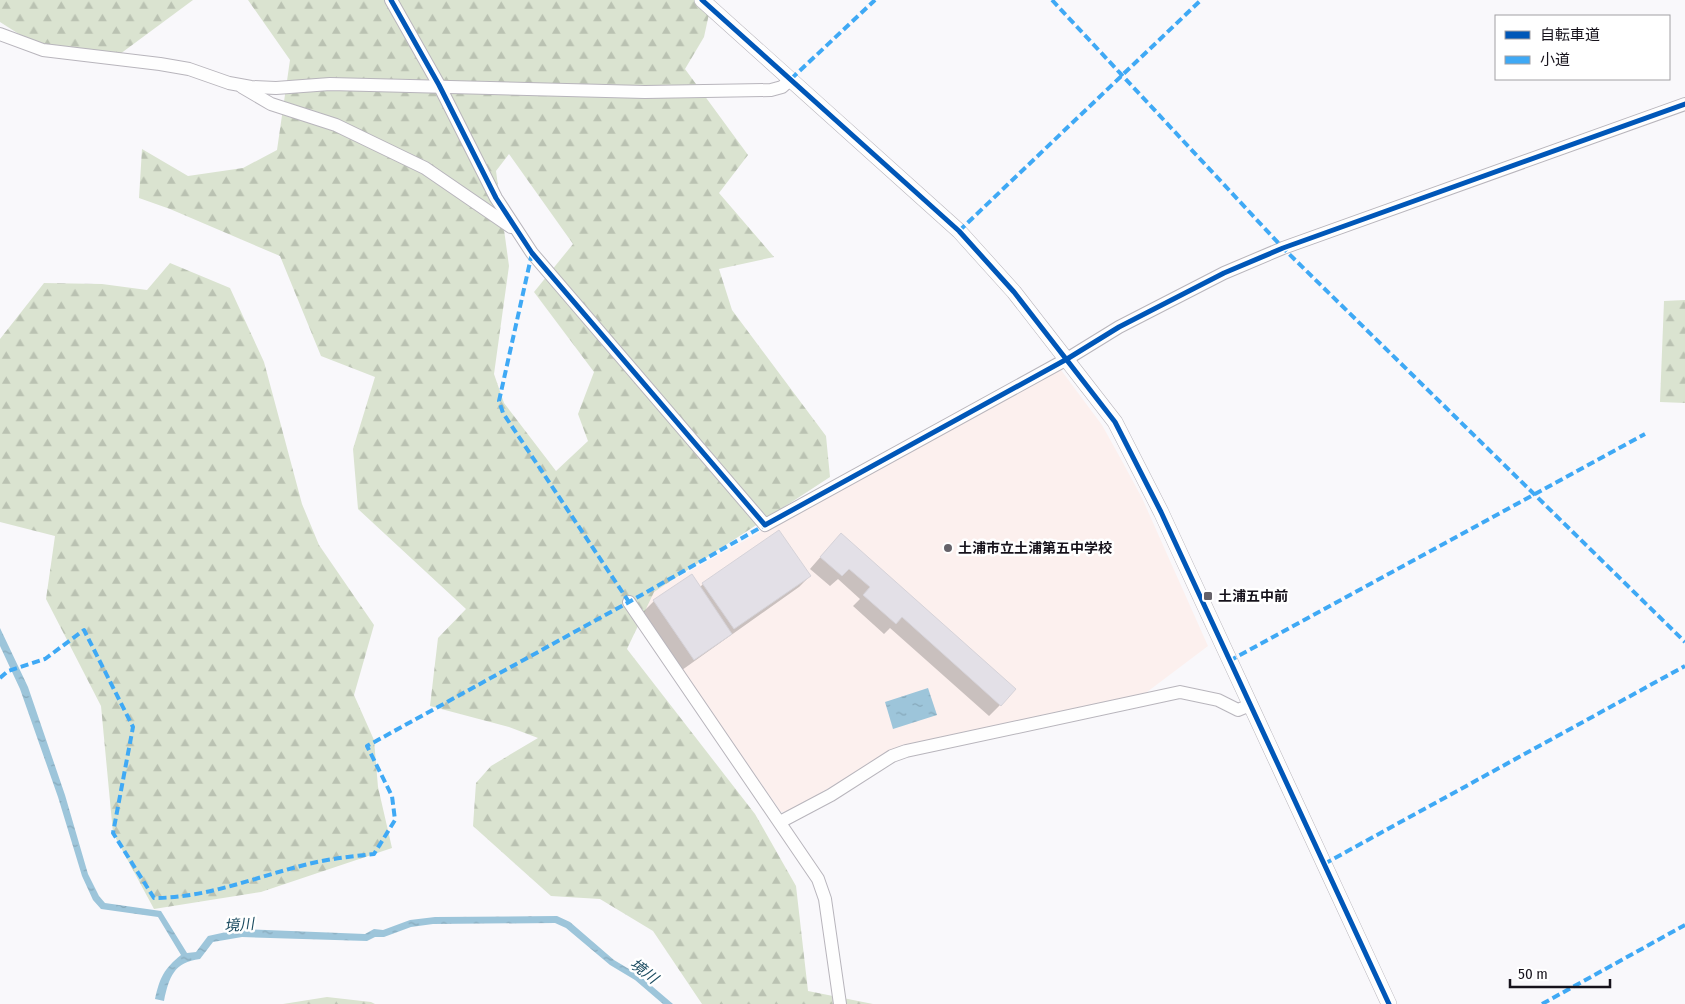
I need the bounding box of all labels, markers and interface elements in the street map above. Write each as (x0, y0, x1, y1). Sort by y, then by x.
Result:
legend (1495, 15, 1670, 80)
text: 自転車道 (1540, 26, 1600, 44)
text: 小道 (1540, 51, 1570, 69)
place label: 土浦市立土浦第五中学校 (958, 540, 1112, 557)
marker: 土浦市立土浦第五中学校 (942, 542, 954, 554)
place label: 土浦五中前 (1218, 588, 1288, 605)
marker: 土浦五中前 (1202, 590, 1214, 602)
water label: 境川 (223, 915, 257, 935)
water label: 境川 (627, 955, 663, 989)
scale bar (1510, 956, 1610, 988)
text: 50 m (1518, 965, 1548, 983)

